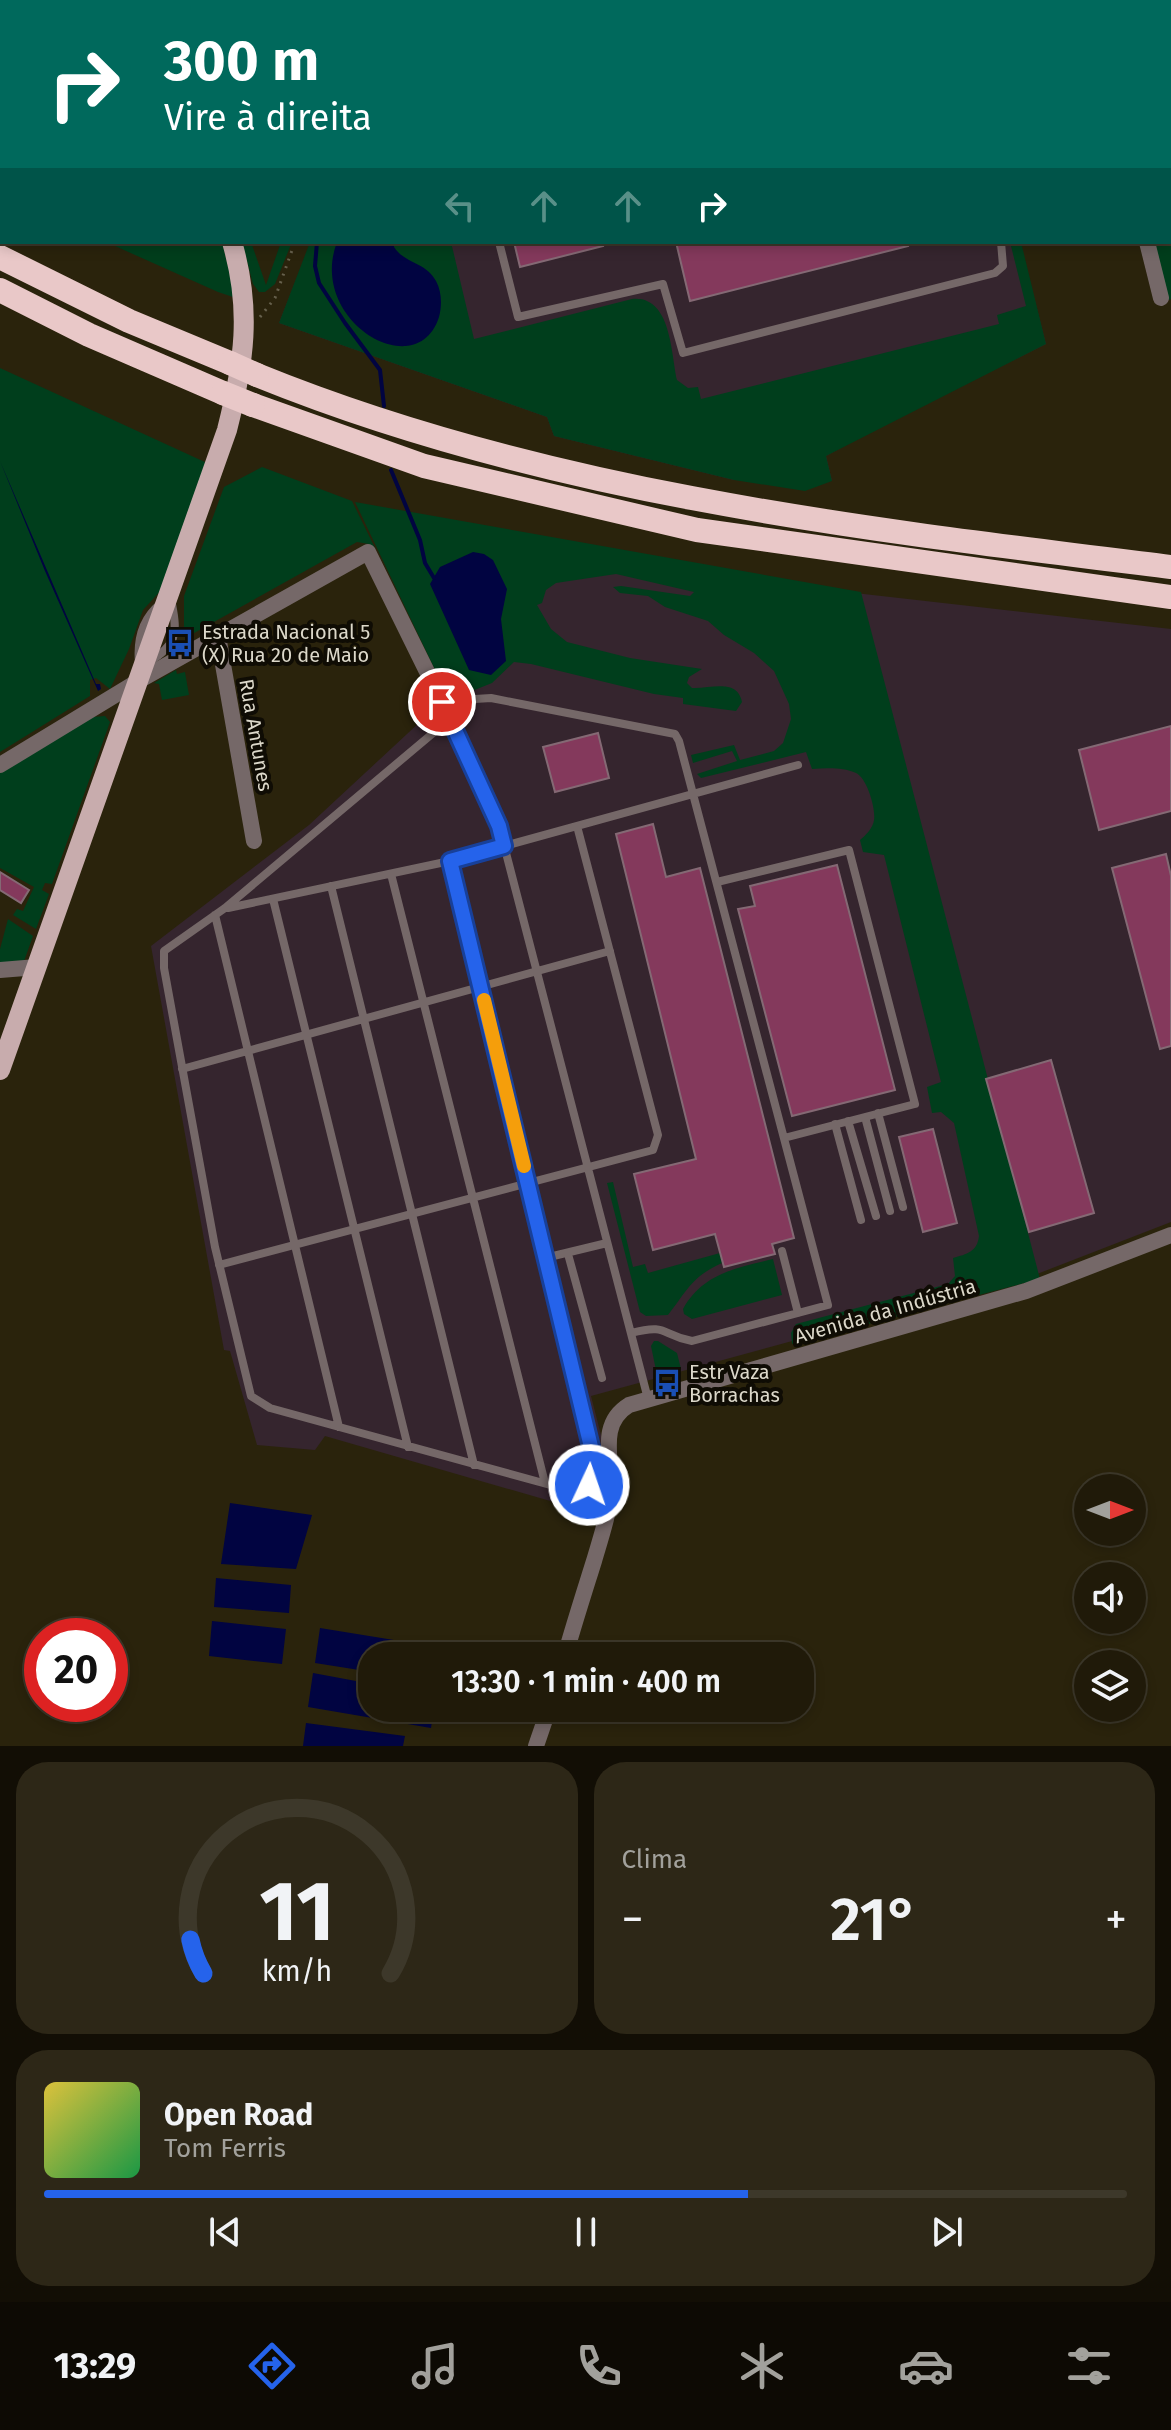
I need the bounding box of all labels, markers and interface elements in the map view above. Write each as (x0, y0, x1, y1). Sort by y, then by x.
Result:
text: 300 m (164, 28, 319, 95)
icon: right (32, 32, 136, 136)
text: Vire à direita (164, 96, 372, 140)
icon: left (438, 184, 482, 228)
icon: ahead (522, 184, 566, 228)
icon: ahead (606, 184, 650, 228)
icon: right (690, 184, 734, 228)
place label: Estrada Nacional 5 (X) Rua 20 de Maio (202, 620, 370, 667)
bus stop icon: Estrada Nacional 5 (X) Rua 20 de Maio (165, 628, 195, 658)
pin (408, 668, 476, 736)
street label: Rua Antunes (234, 677, 278, 793)
icon: arrive (420, 680, 464, 724)
street label: Avenida da Indústria (791, 1274, 979, 1348)
place label: Estr Vaza Borrachas (689, 1360, 780, 1407)
bus stop icon: Estr Vaza Borrachas (652, 1368, 682, 1398)
position arrow (547, 1443, 631, 1527)
north arrow (1074, 1474, 1146, 1546)
map controls (1074, 1474, 1146, 1722)
button: sound (1074, 1562, 1146, 1634)
speed limit sign: 20 (24, 1618, 128, 1722)
button: layers (1074, 1650, 1146, 1722)
text: 13:30 · 1 min · 400 m (451, 1664, 721, 1700)
text: Clima (622, 1844, 687, 1875)
text: 11 (259, 1862, 335, 1962)
text: 21° (830, 1884, 918, 1956)
text: − (622, 1893, 644, 1946)
text: + (1105, 1893, 1127, 1946)
text: km/h (261, 1954, 332, 1989)
text: Open Road (164, 2097, 313, 2133)
text: Tom Ferris (164, 2133, 286, 2164)
icon: previous (203, 2210, 247, 2254)
icon: pause (564, 2210, 608, 2254)
icon: next (925, 2210, 969, 2254)
icon: directions (244, 2338, 300, 2394)
icon: music (407, 2338, 463, 2394)
icon: phone (571, 2338, 627, 2394)
icon: climate (734, 2338, 790, 2394)
icon: car (898, 2338, 954, 2394)
icon: filters (1061, 2338, 1117, 2394)
text: 13:29 (54, 2344, 136, 2388)

